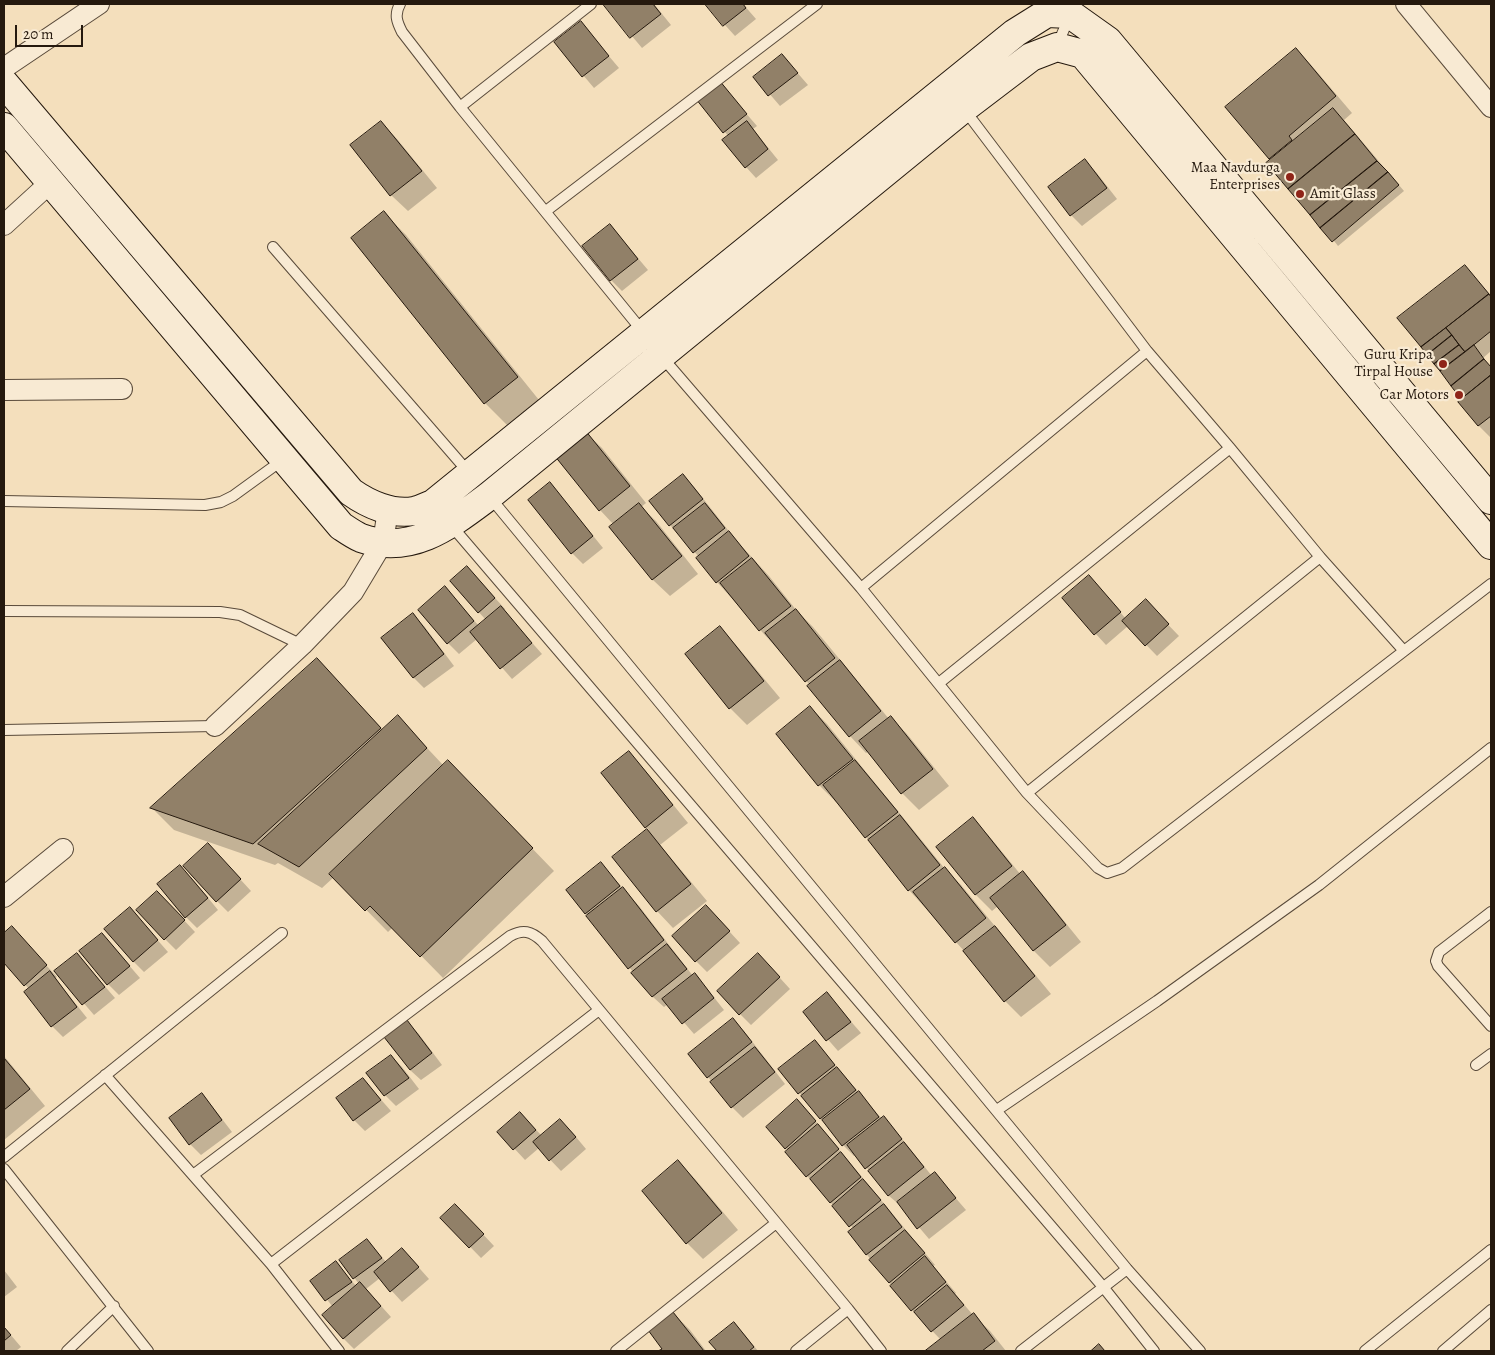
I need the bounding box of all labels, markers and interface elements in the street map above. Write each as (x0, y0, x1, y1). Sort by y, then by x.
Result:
scale bar (18, 15, 85, 47)
text: 20 m (23, 24, 54, 44)
place label: Maa Navdurga Enterprises (1191, 159, 1280, 194)
marker: Maa Navdurga Enterprises (1284, 171, 1296, 183)
place label: Amit Glass (1310, 185, 1376, 203)
marker: Amit Glass (1294, 188, 1306, 200)
place label: Guru Kripa Tirpal House (1354, 346, 1433, 381)
marker: Guru Kripa Tirpal House (1437, 358, 1449, 370)
place label: Car Motors (1380, 386, 1449, 404)
marker: Car Motors (1453, 389, 1465, 401)

